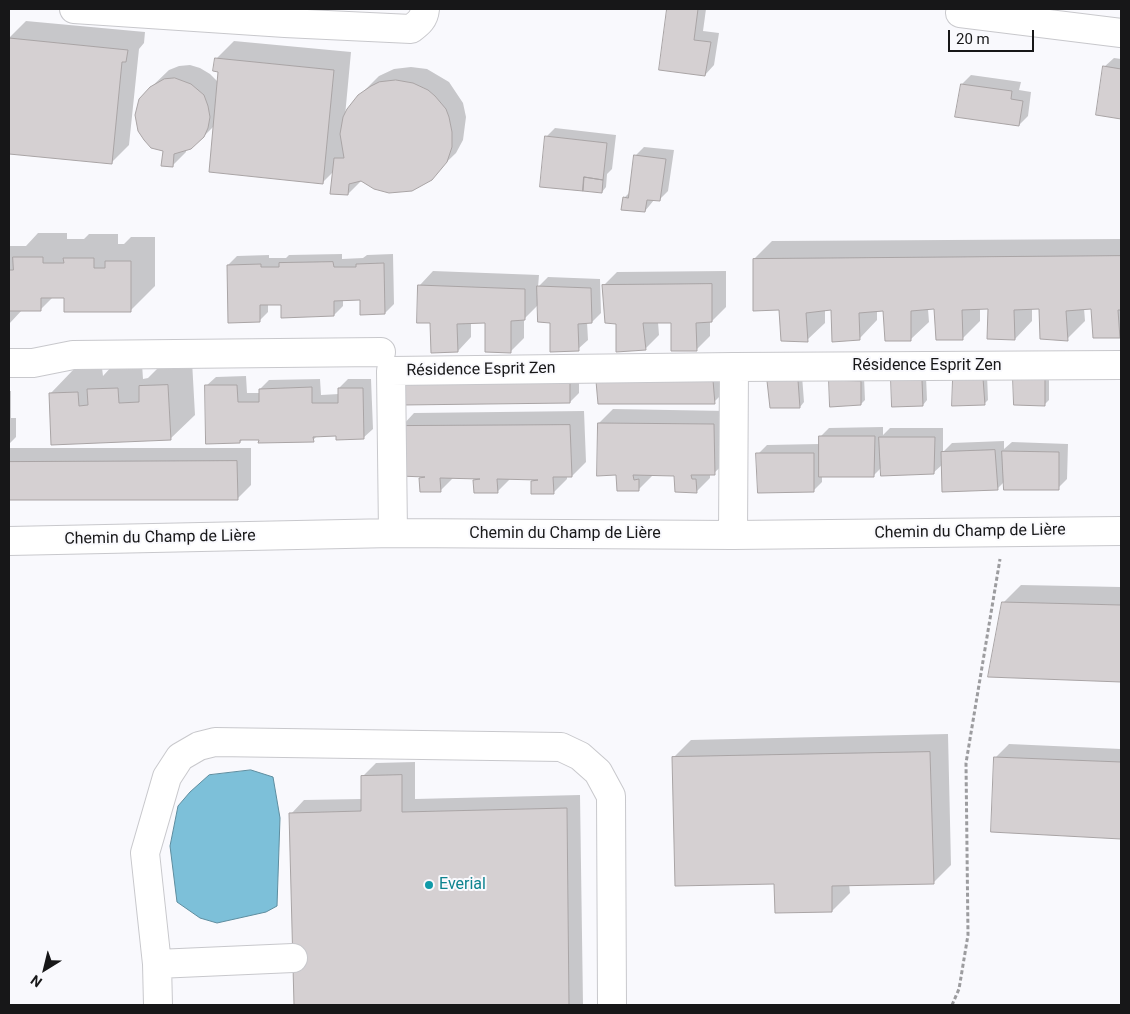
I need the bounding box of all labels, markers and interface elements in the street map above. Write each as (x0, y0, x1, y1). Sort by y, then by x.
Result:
scale bar (950, 20, 1036, 52)
text: 20 m (956, 30, 990, 48)
street label: Résidence Esprit Zen (852, 356, 1002, 376)
street label: Résidence Esprit Zen (406, 359, 556, 381)
street label: Chemin du Champ de Lière (874, 521, 1066, 543)
street label: Chemin du Champ de Lière (469, 524, 661, 544)
street label: Chemin du Champ de Lière (64, 527, 256, 549)
place label: Everial (439, 875, 486, 895)
marker: Everial (423, 879, 435, 891)
north arrow (20, 944, 70, 994)
text: N (27, 972, 45, 991)

